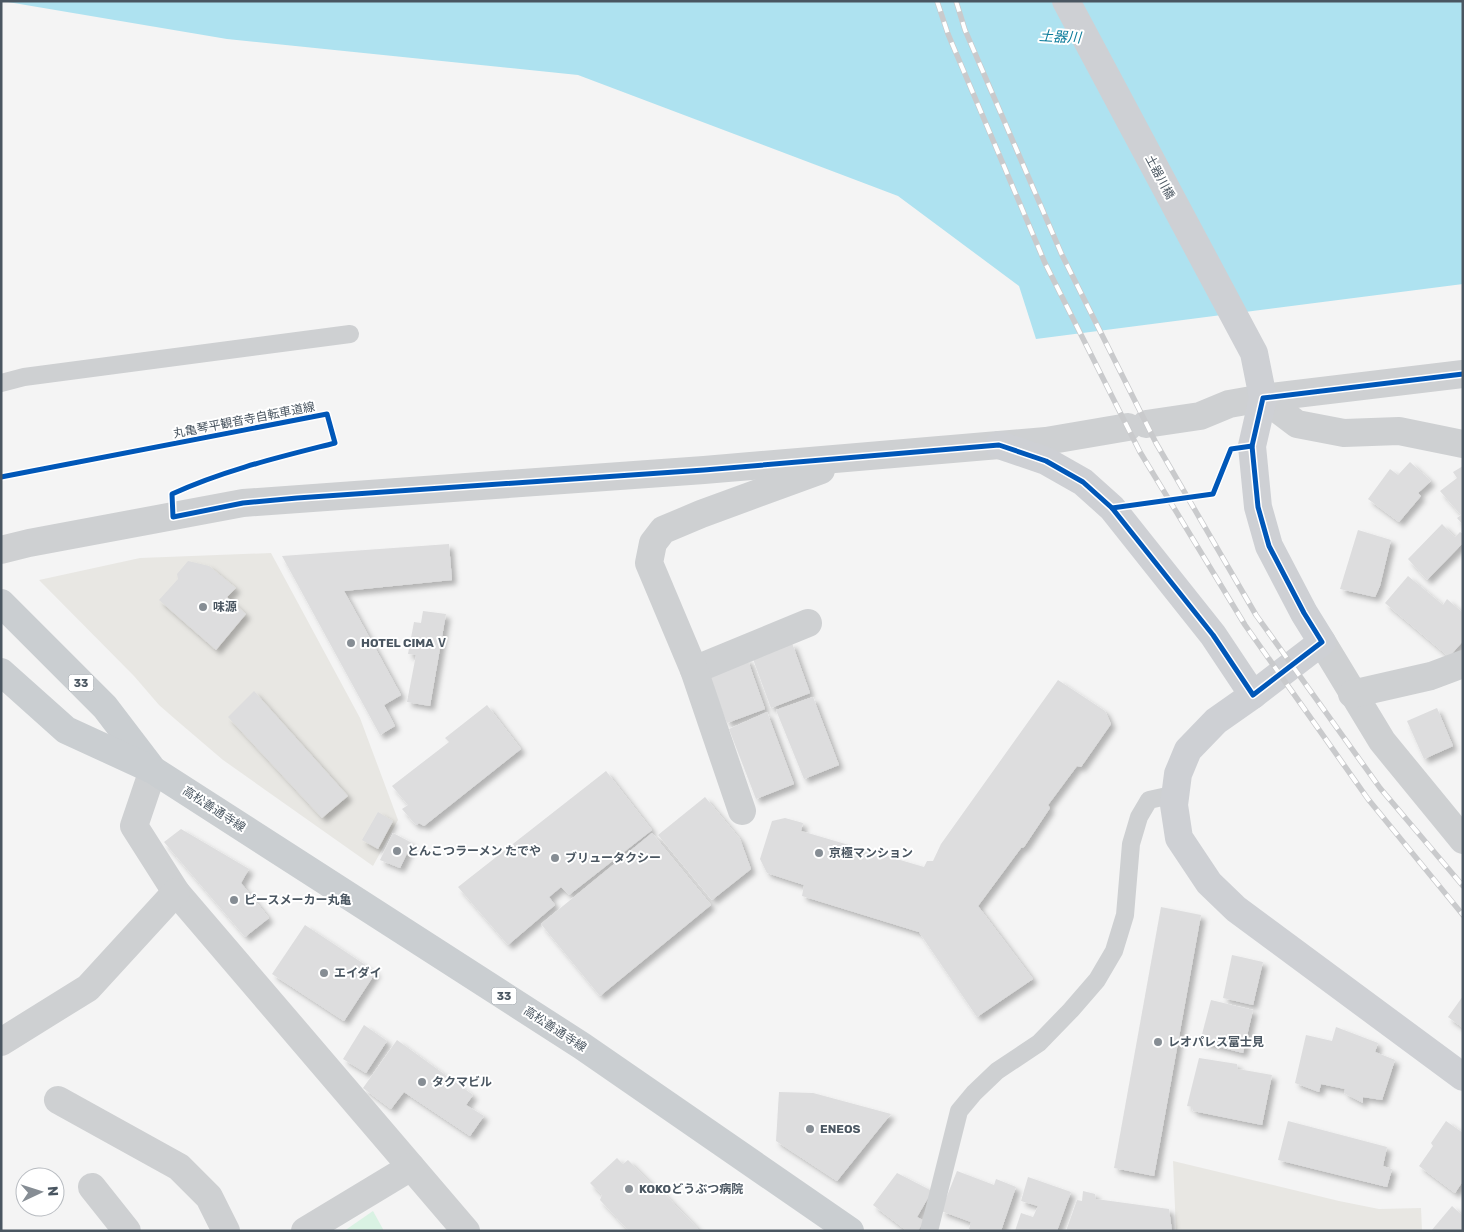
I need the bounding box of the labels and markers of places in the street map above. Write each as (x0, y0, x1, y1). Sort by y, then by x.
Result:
place label: 味源 (213, 600, 237, 614)
marker: 味源 (197, 601, 209, 613)
place label: HOTEL CIMA Ⅴ (361, 636, 448, 650)
marker: HOTEL CIMA Ⅴ (345, 637, 357, 649)
place label: とんこつラーメン たでや (407, 844, 541, 858)
marker: とんこつラーメン たでや (391, 845, 403, 857)
place label: 京極マンション (829, 846, 913, 860)
marker: 京極マンション (813, 847, 825, 859)
place label: ブリュータクシー (565, 851, 661, 865)
marker: ブリュータクシー (549, 852, 561, 864)
place label: ピースメーカー丸亀 (244, 893, 351, 907)
marker: ピースメーカー丸亀 (228, 894, 240, 906)
place label: エイダイ (334, 966, 382, 980)
marker: エイダイ (318, 967, 330, 979)
place label: レオパレス富士見 (1168, 1035, 1264, 1049)
marker: レオパレス富士見 (1152, 1036, 1164, 1048)
place label: タクマビル (432, 1075, 492, 1089)
marker: タクマビル (416, 1076, 428, 1088)
place label: ENEOS (820, 1122, 860, 1136)
marker: ENEOS (804, 1123, 816, 1135)
place label: KOKOどうぶつ病院 (639, 1182, 743, 1196)
marker: KOKOどうぶつ病院 (623, 1183, 635, 1195)

